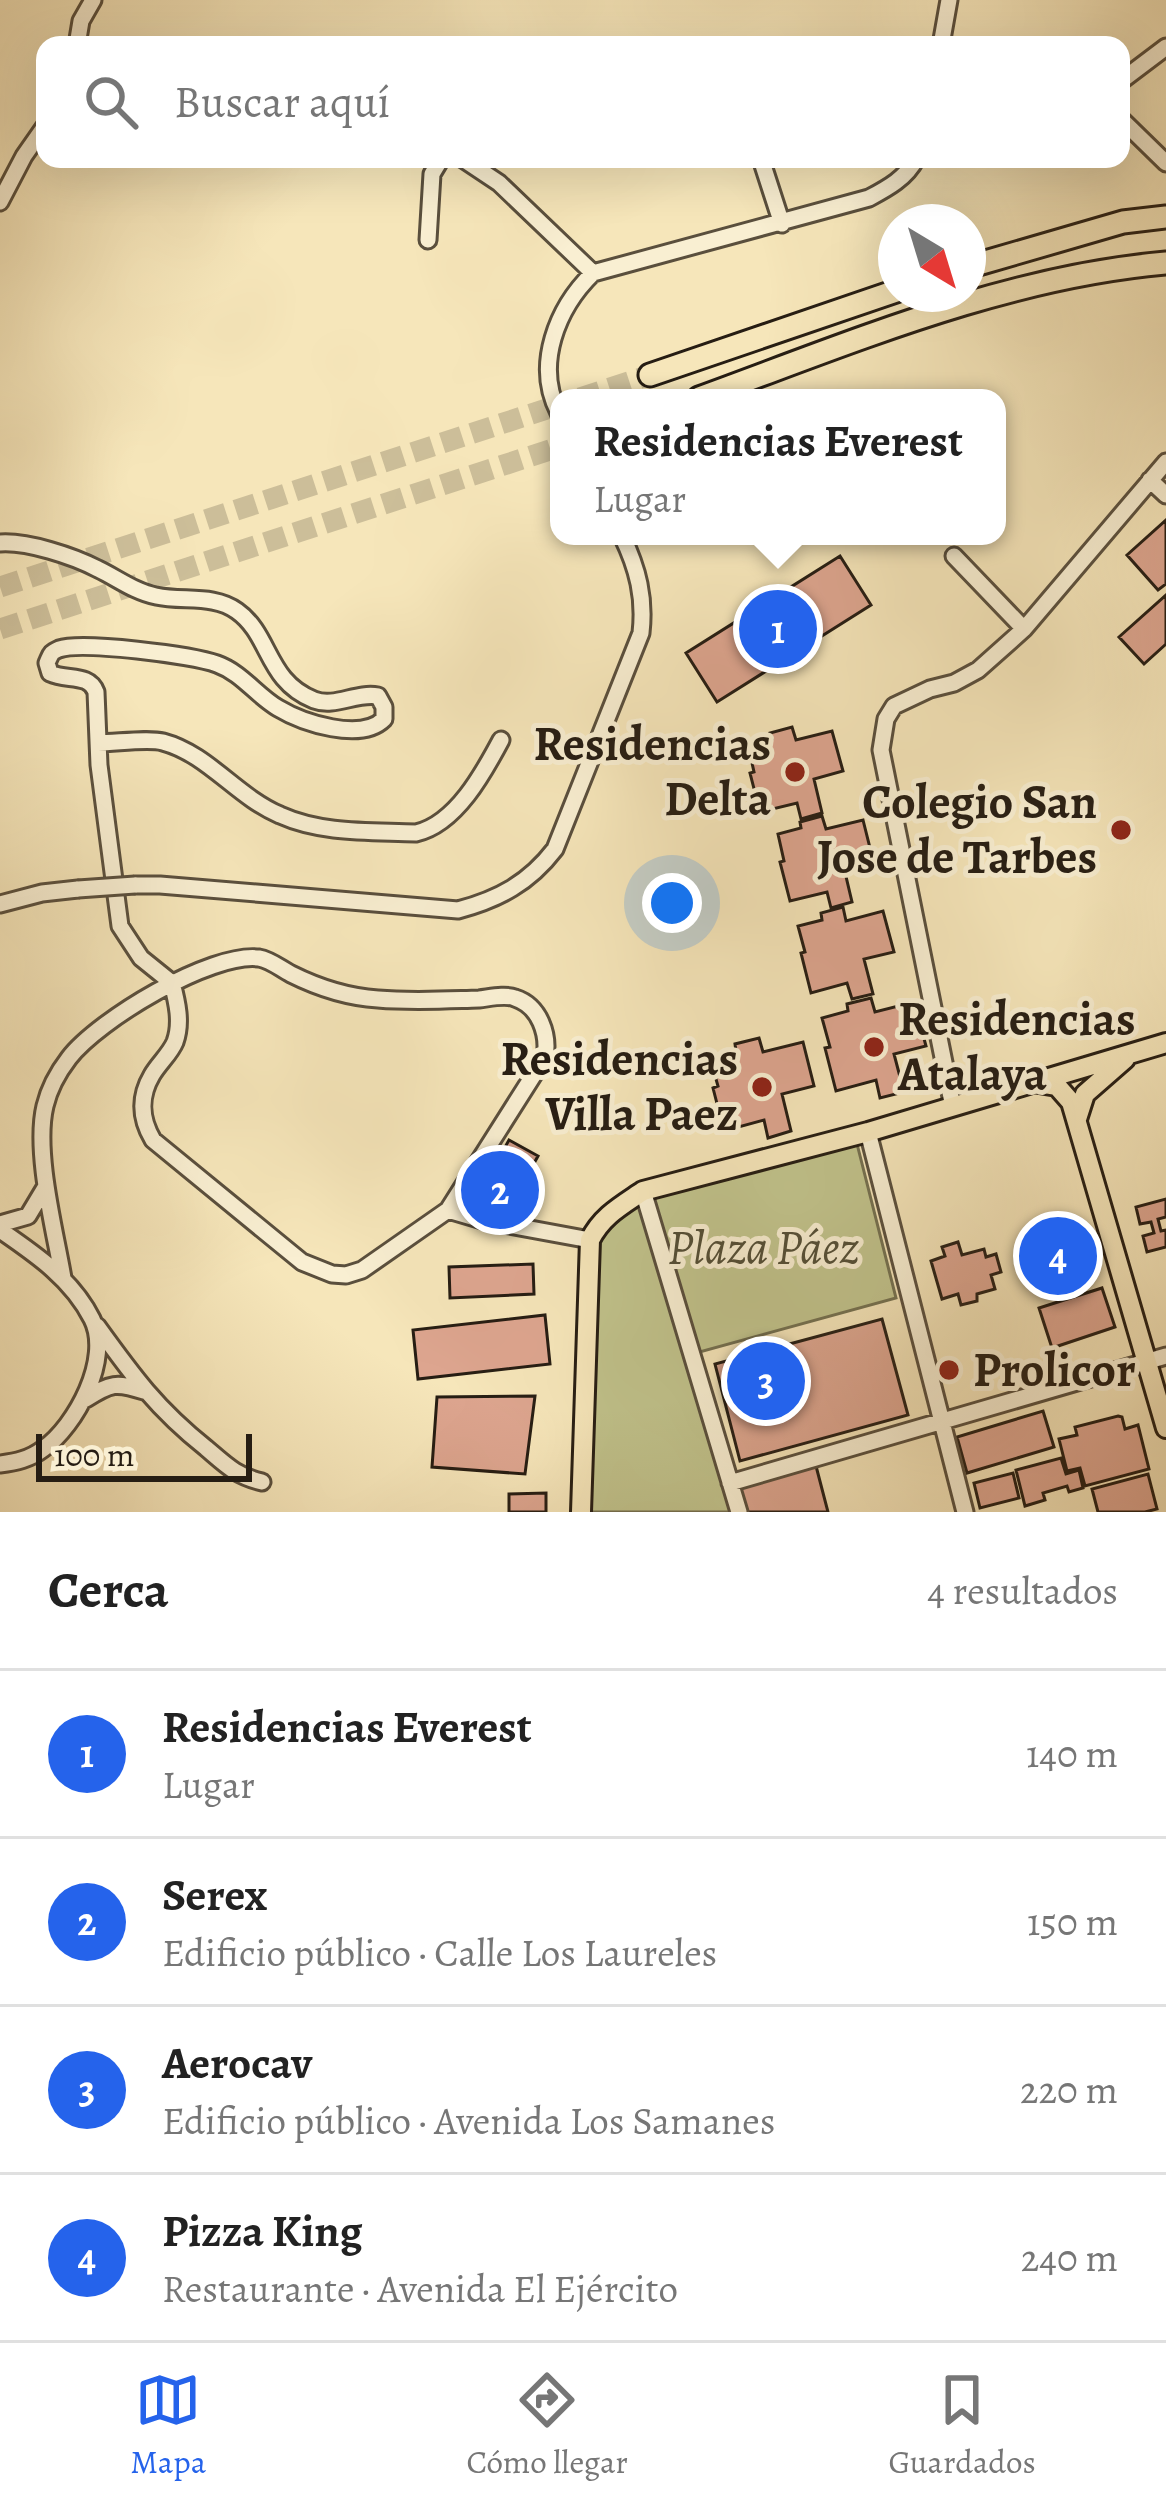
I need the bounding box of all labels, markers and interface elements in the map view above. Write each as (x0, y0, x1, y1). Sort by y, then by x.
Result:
search box (36, 36, 1130, 168)
icon: search (78, 69, 144, 135)
text: Buscar aquí (174, 71, 390, 133)
north arrow (878, 204, 986, 312)
popup (550, 389, 1006, 545)
text: Residencias Everest (593, 410, 963, 472)
text: Lugar (593, 472, 686, 525)
pin: 1 (739, 584, 817, 674)
place label: Residencias Delta (533, 711, 771, 832)
marker: Residencias Delta (782, 759, 808, 785)
place label: Colegio San Jose de Tarbes (817, 769, 1097, 890)
marker: Colegio San Jose de Tarbes (1108, 817, 1134, 843)
your location (642, 873, 702, 933)
place label: Residencias Atalaya (897, 986, 1136, 1107)
place label: Residencias Villa Paez (500, 1026, 738, 1147)
marker: Residencias Atalaya (861, 1034, 887, 1060)
marker: Residencias Villa Paez (749, 1074, 775, 1100)
pin: 2 (461, 1145, 539, 1235)
pin: 4 (1019, 1211, 1097, 1301)
park label: Plaza Páez (667, 1214, 859, 1280)
pin: 3 (727, 1336, 805, 1426)
place label: Prolicor (973, 1337, 1136, 1403)
marker: Prolicor (936, 1357, 962, 1383)
scale bar (36, 1428, 252, 1481)
text: 100 m (54, 1432, 134, 1477)
text: Cerca (48, 1555, 169, 1625)
text: 4 resultados (927, 1564, 1118, 1617)
text: Residencias Everest (162, 1696, 532, 1758)
text: 1 (80, 1727, 94, 1780)
text: 140 m (1026, 1727, 1118, 1780)
text: Lugar (162, 1758, 255, 1811)
text: Serex (162, 1864, 267, 1926)
text: 2 (78, 1895, 96, 1948)
text: 150 m (1027, 1895, 1118, 1948)
text: Edificio público · Calle Los Laureles (162, 1926, 717, 1979)
text: Aerocav (162, 2032, 312, 2094)
text: 3 (79, 2063, 95, 2116)
text: 220 m (1020, 2063, 1118, 2116)
text: Edificio público · Avenida Los Samanes (162, 2094, 775, 2147)
text: Pizza King (162, 2200, 363, 2262)
text: 4 (78, 2231, 96, 2284)
text: 240 m (1021, 2231, 1118, 2284)
text: Restaurante · Avenida El Ejército (162, 2262, 678, 2315)
tab: Mapa (130, 2367, 206, 2484)
tab: Cómo llegar (466, 2367, 628, 2484)
tab: Guardados (888, 2367, 1036, 2484)

